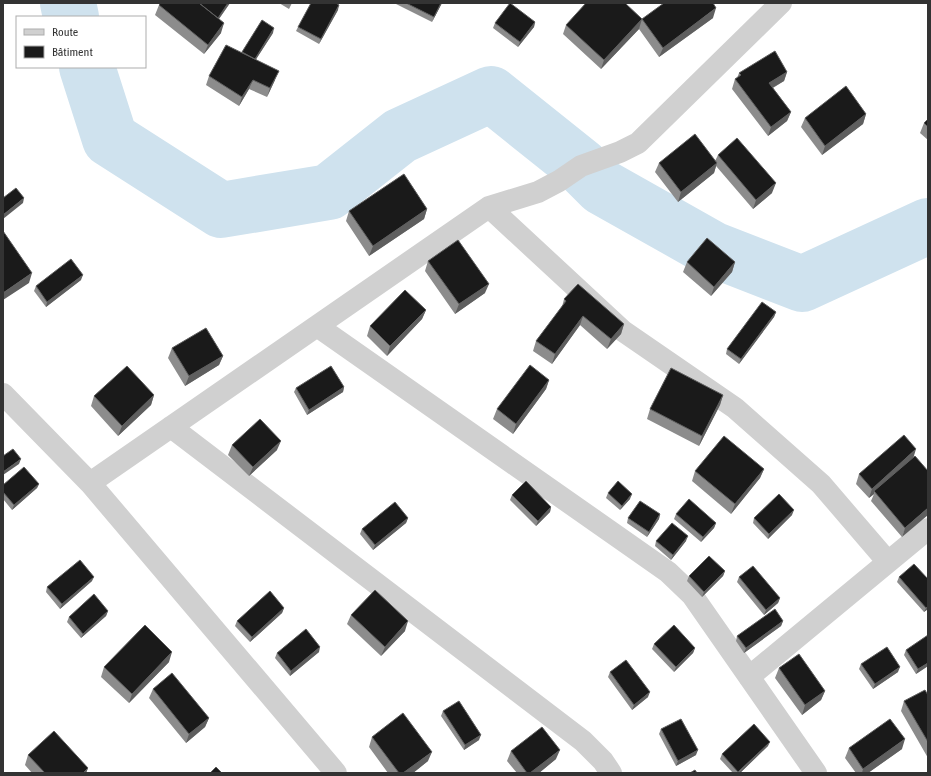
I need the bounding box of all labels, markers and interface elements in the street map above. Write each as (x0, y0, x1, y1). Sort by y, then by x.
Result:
legend (16, 16, 146, 68)
text: Route (52, 25, 78, 39)
text: Bâtiment (52, 45, 93, 59)

